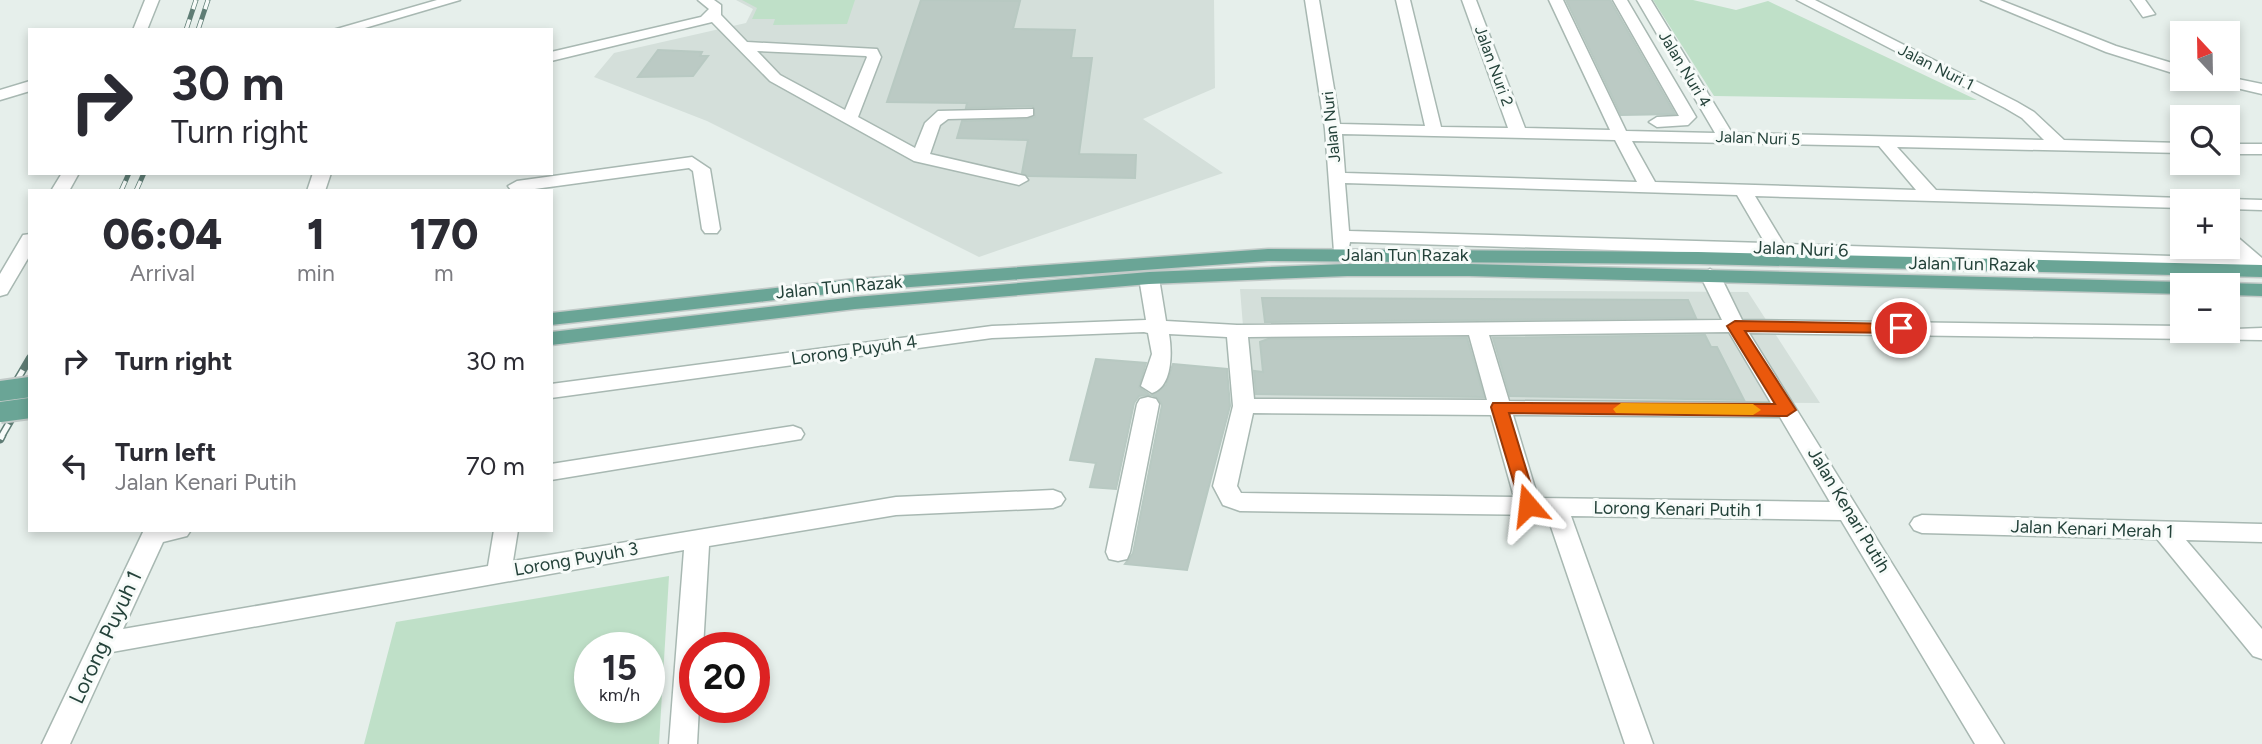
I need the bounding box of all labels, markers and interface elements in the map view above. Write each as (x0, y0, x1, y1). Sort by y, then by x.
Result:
north arrow (2170, 21, 2240, 91)
map controls (2170, 21, 2240, 343)
street label: Jalan Nuri 2 (1471, 23, 1517, 109)
street label: Jalan Nuri 4 (1655, 28, 1715, 110)
street label: Jalan Nuri 1 (1895, 40, 1977, 94)
text: 30 m (171, 53, 284, 112)
icon: right (56, 56, 147, 147)
street label: Jalan Nuri (1318, 90, 1344, 164)
button: search (2170, 105, 2240, 175)
text: Turn right (171, 113, 309, 151)
street label: Jalan Nuri 5 (1715, 127, 1801, 149)
button: + (2170, 189, 2240, 259)
text: 06:04 (103, 209, 222, 260)
text: 1 (307, 209, 325, 260)
text: 170 (409, 209, 478, 260)
street label: Jalan Nuri 6 (1753, 236, 1849, 262)
street label: Jalan Tun Razak (1342, 244, 1469, 266)
street label: Jalan Tun Razak (1908, 252, 2036, 276)
text: Arrival (130, 259, 195, 287)
text: min (297, 259, 335, 287)
text: m (434, 259, 454, 287)
street label: Jalan Tun Razak (775, 270, 903, 303)
button: − (2170, 273, 2240, 343)
pin (1871, 298, 1931, 358)
icon: arrive (1882, 309, 1920, 347)
street label: Lorong Puyuh 4 (790, 330, 918, 370)
icon: right (56, 342, 94, 380)
text: Turn right (115, 345, 232, 377)
text: 30 m (466, 345, 525, 377)
text: Turn left (115, 436, 216, 468)
street label: Jalan Kenari Putih (1803, 443, 1895, 577)
icon: left (56, 447, 94, 485)
text: 70 m (466, 450, 525, 482)
text: Jalan Kenari Putih (115, 468, 297, 496)
position arrow (1491, 468, 1565, 542)
street label: Lorong Kenari Putih 1 (1593, 497, 1763, 521)
street label: Jalan Kenari Merah 1 (2010, 515, 2174, 543)
street label: Lorong Puyuh 3 (512, 537, 640, 581)
street label: Lorong Puyuh 1 (63, 567, 147, 707)
speed limit sign: 20 (679, 632, 770, 723)
text: 15 (602, 647, 637, 689)
text: km/h (599, 684, 640, 706)

